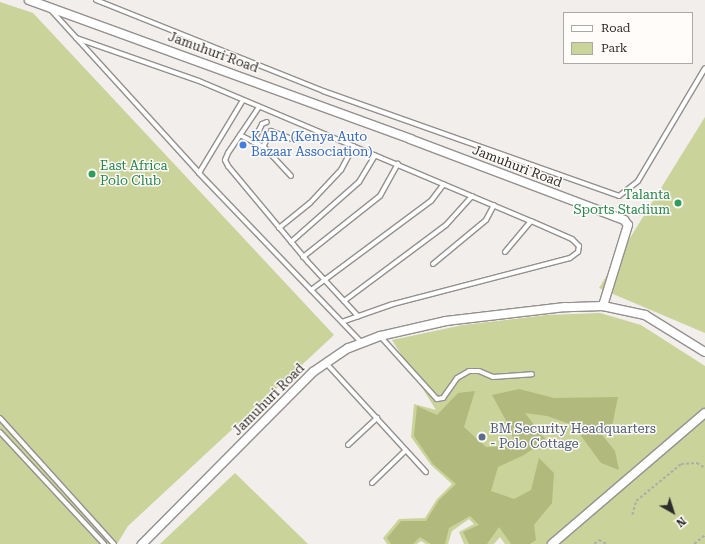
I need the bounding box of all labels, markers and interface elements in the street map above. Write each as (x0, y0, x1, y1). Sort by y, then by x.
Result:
legend (563, 12, 693, 64)
text: Road (601, 21, 630, 35)
street label: Jamuhuri Road (166, 29, 260, 77)
text: Park (601, 41, 627, 55)
place label: KABA (Kenya Auto Bazaar Association) (251, 130, 373, 161)
marker: KABA (Kenya Auto Bazaar Association) (238, 140, 248, 150)
street label: Jamuhuri Road (470, 143, 564, 191)
place label: East Africa Polo Club (100, 159, 168, 190)
marker: East Africa Polo Club (87, 169, 97, 179)
place label: Talanta Sports Stadium (573, 188, 670, 219)
marker: Talanta Sports Stadium (673, 198, 683, 208)
street label: Jamuhuri Road (230, 361, 308, 439)
place label: BM Security Headquarters - Polo Cottage (490, 422, 656, 453)
marker: BM Security Headquarters - Polo Cottage (477, 432, 487, 442)
north arrow (653, 492, 693, 532)
text: N (673, 514, 688, 529)

